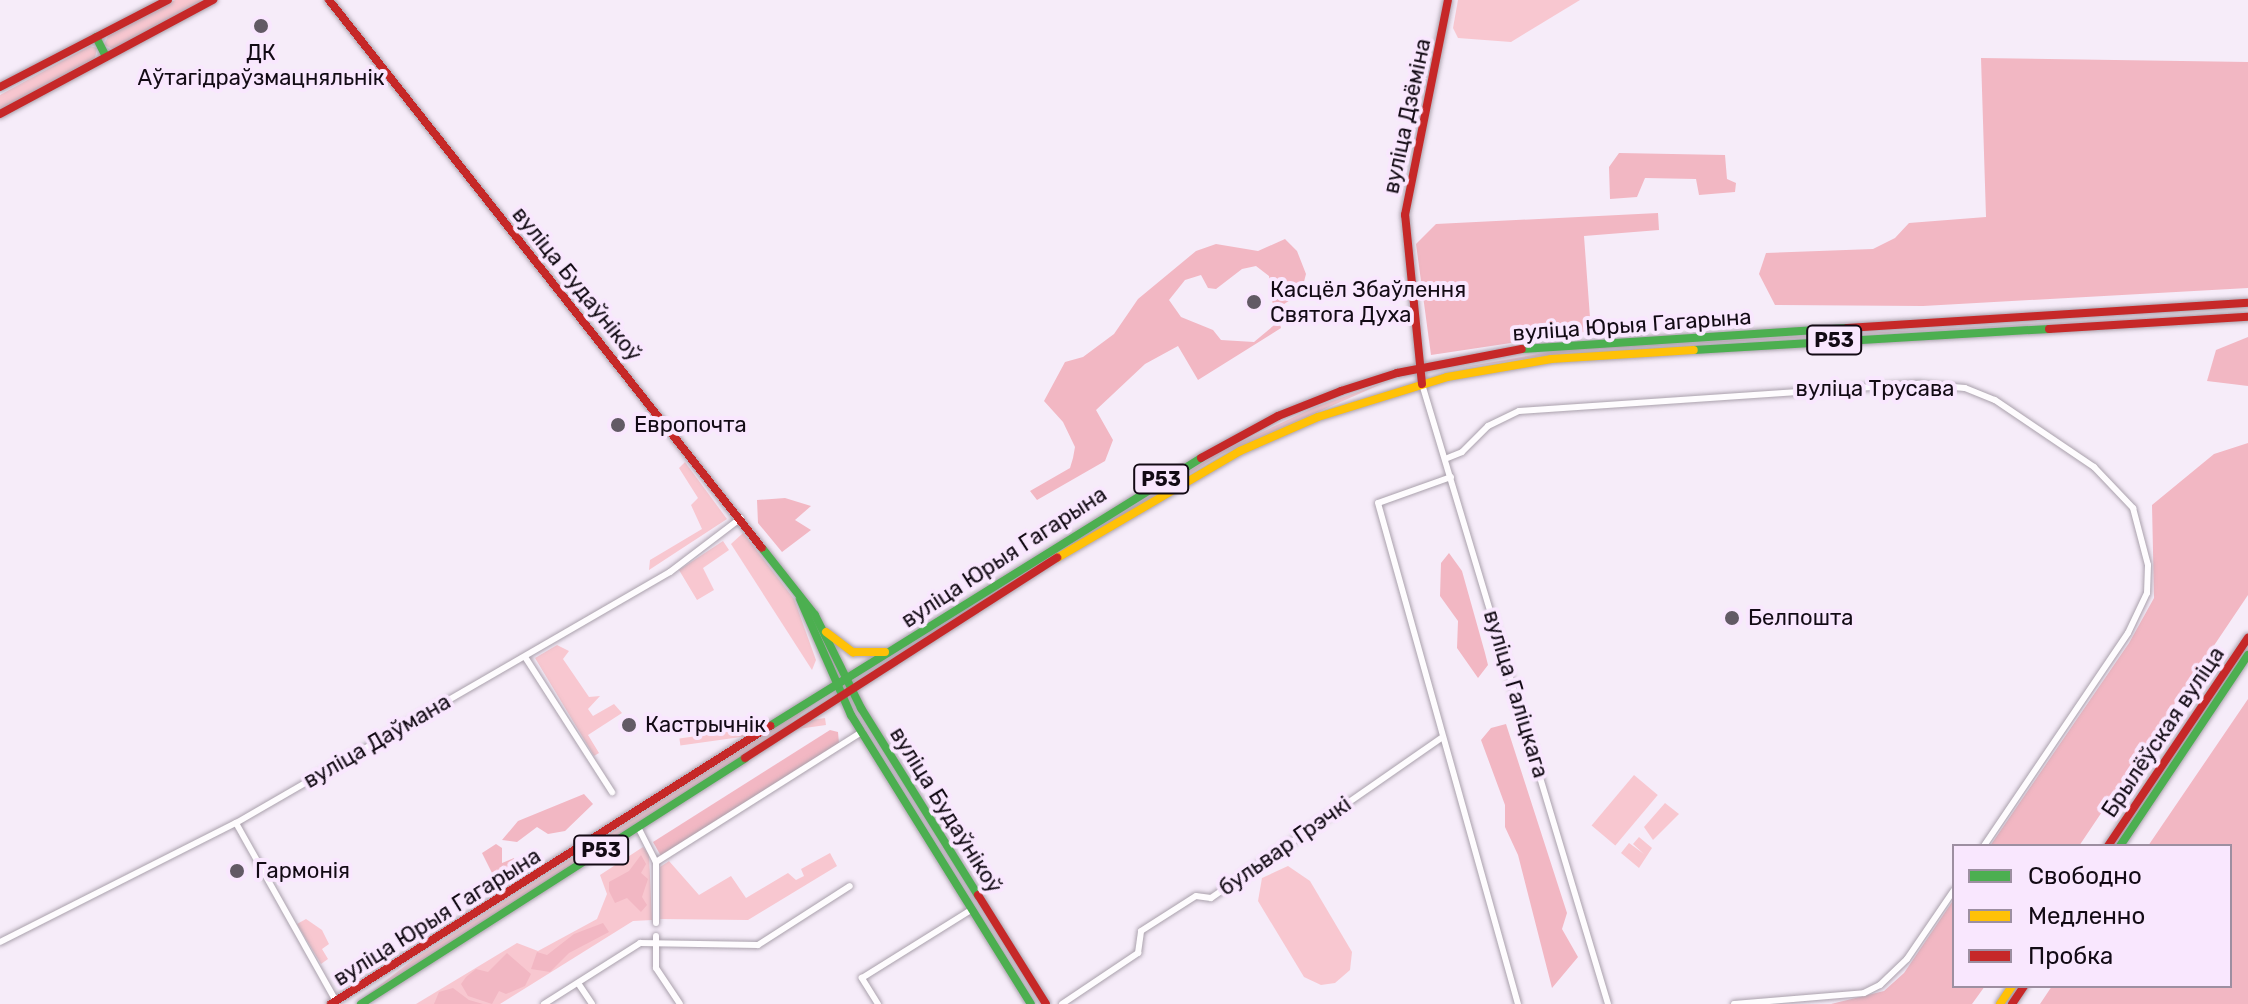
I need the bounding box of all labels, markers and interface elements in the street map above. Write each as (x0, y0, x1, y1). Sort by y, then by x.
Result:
marker: ДК Аўтагідраўзмацняльнік (252, 17, 270, 35)
street label: вуліца Дзёміна (1378, 36, 1436, 196)
place label: ДК Аўтагідраўзмацняльнік (137, 39, 385, 90)
street label: вуліца Будаўнікоў (507, 202, 647, 366)
place label: Касцёл Збаўлення Святога Духа (1270, 276, 1466, 328)
marker: Касцёл Збаўлення Святога Духа (1245, 293, 1263, 311)
street label: вуліца Юрыя Гагарына (1512, 303, 1752, 347)
road number: Р53 (1806, 324, 1862, 356)
street label: вуліца Трусава (1796, 376, 1954, 402)
place label: Европочта (634, 412, 747, 438)
marker: Европочта (609, 416, 627, 434)
road number: Р53 (1133, 463, 1189, 495)
street label: вуліца Юрыя Гагарына (896, 481, 1112, 633)
place label: Белпошта (1748, 605, 1853, 631)
street label: вуліца Галіцкага (1478, 607, 1554, 781)
marker: Белпошта (1723, 609, 1741, 627)
street label: Брылёўская вуліца (2096, 642, 2230, 822)
street label: вуліца Даўмана (299, 688, 455, 794)
place label: Кастрычнік (645, 712, 766, 738)
marker: Кастрычнік (620, 716, 638, 734)
street label: вуліца Будаўнікоў (884, 722, 1008, 898)
street label: бульвар Грэчкі (1214, 791, 1356, 901)
road number: Р53 (573, 834, 629, 866)
street label: вуліца Юрыя Гагарына (328, 842, 546, 992)
legend (1952, 844, 2232, 988)
place label: Гармонія (255, 858, 350, 884)
marker: Гармонія (226, 860, 248, 882)
text: Свободно (2028, 862, 2142, 890)
text: Медленно (2028, 902, 2145, 930)
text: Пробка (2028, 942, 2113, 970)

